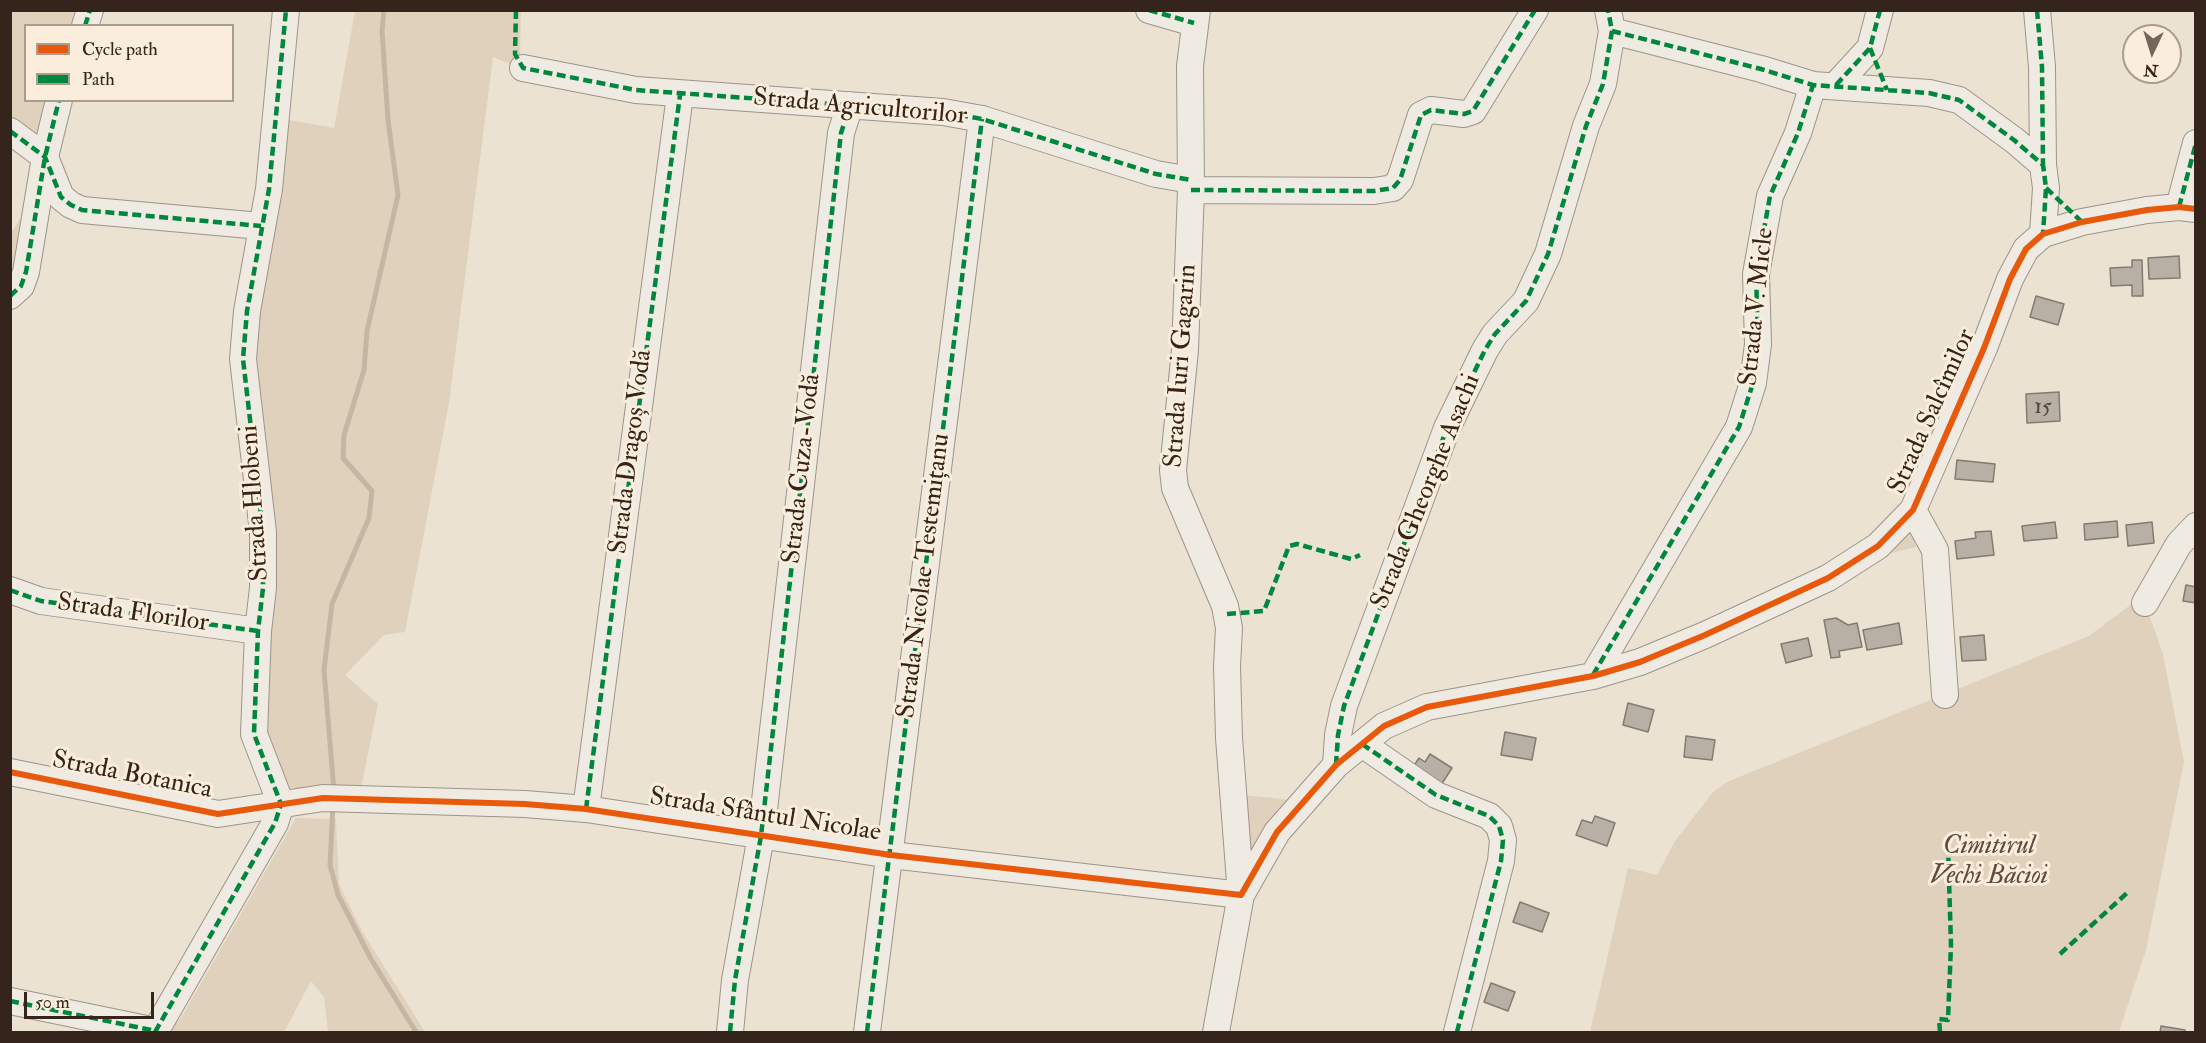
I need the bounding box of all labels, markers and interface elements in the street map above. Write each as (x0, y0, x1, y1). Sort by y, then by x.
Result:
legend (24, 24, 234, 102)
north arrow (2122, 24, 2182, 84)
text: Cycle path (82, 38, 158, 61)
text: N (2143, 59, 2159, 80)
text: Path (82, 68, 115, 91)
street label: Strada Agricultorilor (752, 83, 968, 133)
street label: Strada V. Micle (1734, 226, 1782, 388)
street label: Strada Iuri Gagarin (1159, 263, 1205, 469)
street label: Strada Salcîmilor (1883, 325, 1983, 499)
street label: Strada Dragoș Vodă (604, 348, 660, 556)
street label: Strada Gheorghe Asachi (1366, 370, 1488, 614)
street label: Strada Cuza-Vodă (778, 372, 828, 566)
house number: 15 (2034, 395, 2052, 421)
street label: Strada Hlobeni (235, 424, 277, 582)
street label: Strada Nicolae Testemițanu (892, 432, 958, 720)
street label: Strada Florilor (55, 588, 211, 640)
street label: Strada Botanica (49, 745, 215, 807)
street label: Strada Sfântul Nicolae (647, 782, 883, 850)
park label: Cimitirul Vechi Băcioi (1930, 831, 2048, 892)
scale bar (27, 980, 158, 1018)
text: 50 m (35, 991, 70, 1014)

